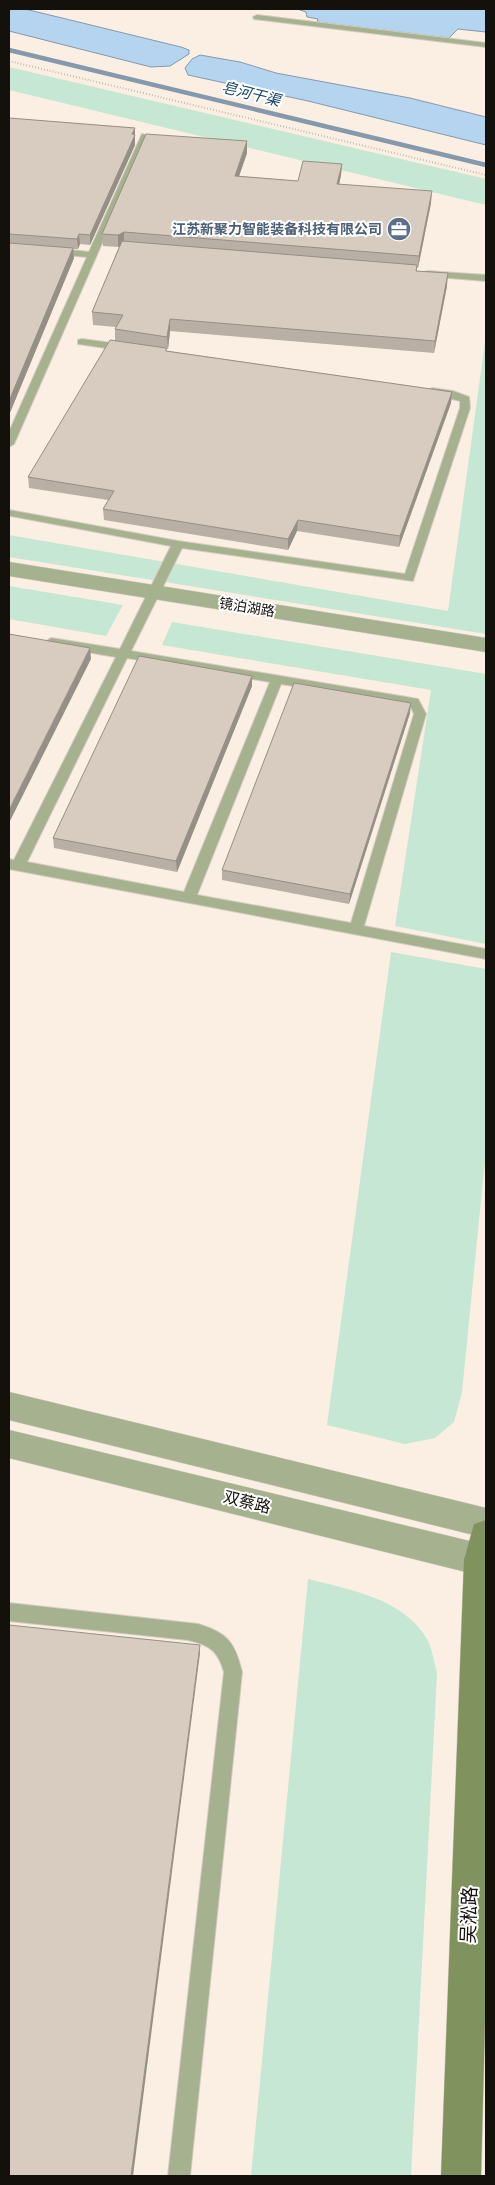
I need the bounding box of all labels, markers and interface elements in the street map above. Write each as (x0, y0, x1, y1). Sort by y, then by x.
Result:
water label: 皂河干渠 (220, 78, 284, 110)
office icon: 江苏新聚力智能装备科技有限公司 (386, 216, 412, 242)
place label: 江苏新聚力智能装备科技有限公司 (172, 221, 382, 237)
street label: 镜泊湖路 (218, 595, 276, 619)
street label: 双蔡路 (221, 1487, 273, 1517)
street label: 吴淞路 (457, 1886, 481, 1944)

